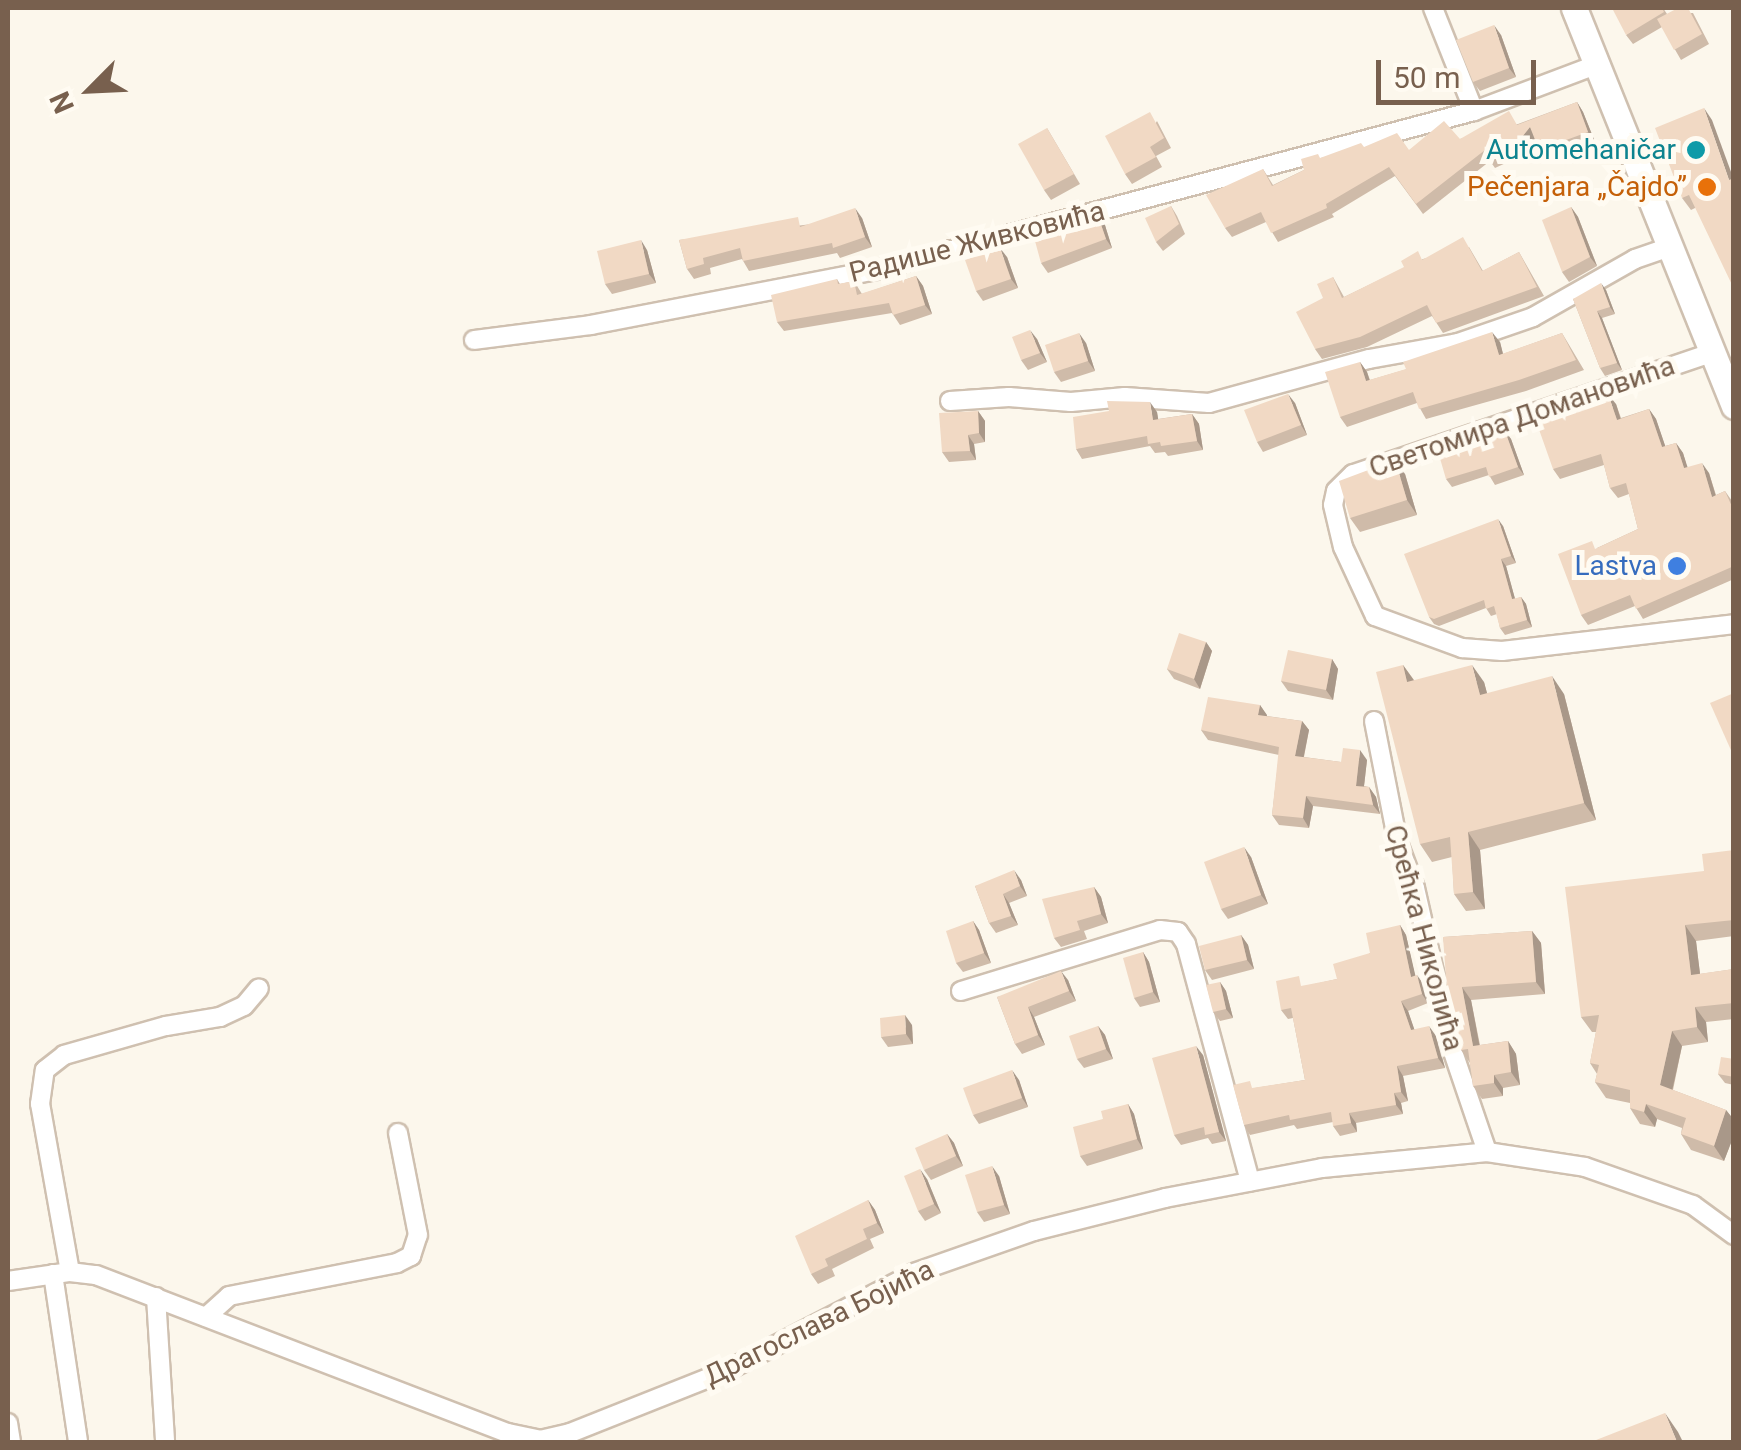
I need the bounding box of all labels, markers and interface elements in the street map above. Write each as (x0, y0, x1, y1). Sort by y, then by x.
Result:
north arrow (40, 40, 140, 140)
scale bar (1381, 40, 1541, 102)
text: 50 m (1393, 60, 1460, 95)
text: N (43, 87, 81, 118)
place label: Automehaničar (1486, 133, 1676, 167)
marker: Automehaničar (1685, 139, 1707, 161)
place label: Pečenjara „Čajdo” (1467, 170, 1687, 204)
marker: Pečenjara „Čajdo” (1696, 176, 1718, 198)
street label: Радише Живковића (846, 194, 1108, 290)
street label: Светомира Домановића (1365, 349, 1679, 485)
place label: Lastva (1574, 549, 1657, 583)
marker: Lastva (1666, 555, 1688, 577)
street label: Срећка Николића (1378, 822, 1470, 1054)
street label: Драгослава Бојића (699, 1253, 939, 1393)

